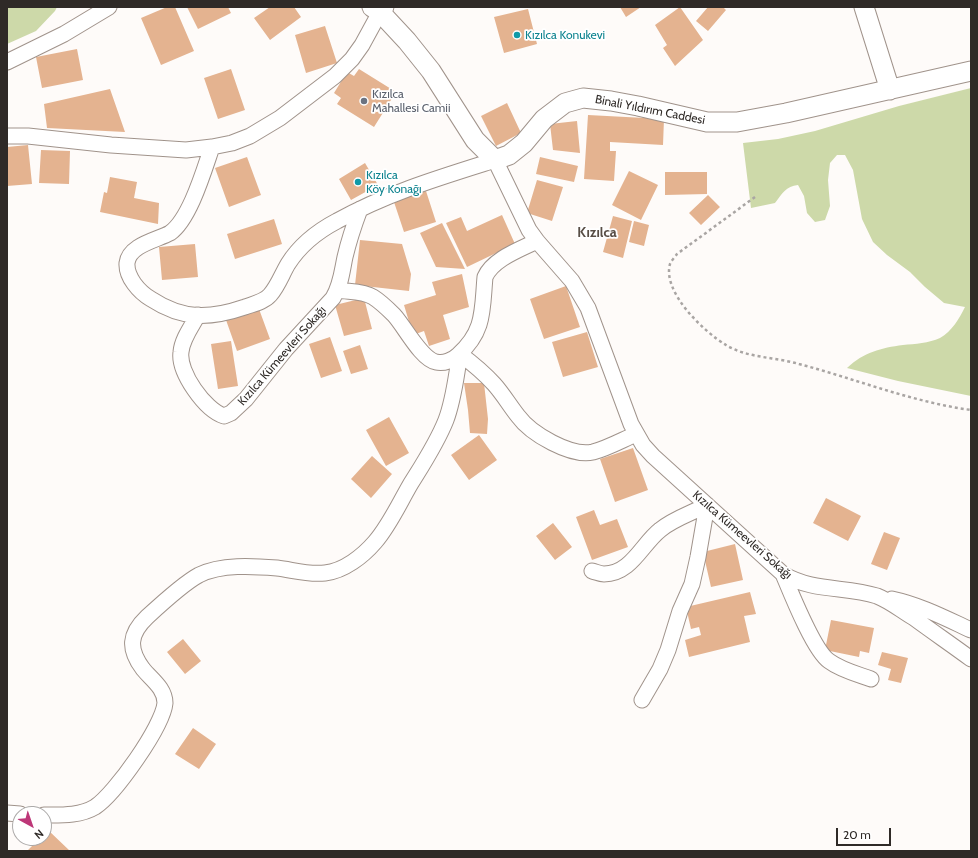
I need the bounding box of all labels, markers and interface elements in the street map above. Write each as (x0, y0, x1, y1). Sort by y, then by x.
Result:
place label: Kızılca Konukevi (525, 28, 605, 42)
marker: Kızılca Konukevi (512, 30, 522, 40)
place label: Kızılca Mahallesi Camii (372, 87, 450, 115)
street label: Binali Yıldırım Caddesi (594, 92, 706, 128)
marker: Kızılca Mahallesi Camii (359, 96, 369, 106)
place label: Kızılca Köy Konağı (366, 168, 422, 196)
marker: Kızılca Köy Konağı (353, 177, 363, 187)
district label: Kızılca (577, 225, 617, 241)
street label: Kızılca Kümeevleri Sokağı (235, 303, 329, 409)
street label: Kızılca Kümeevleri Sokağı (689, 488, 795, 582)
north arrow (12, 806, 52, 846)
scale bar (838, 820, 893, 846)
text: N (32, 827, 47, 842)
text: 20 m (843, 827, 871, 842)

